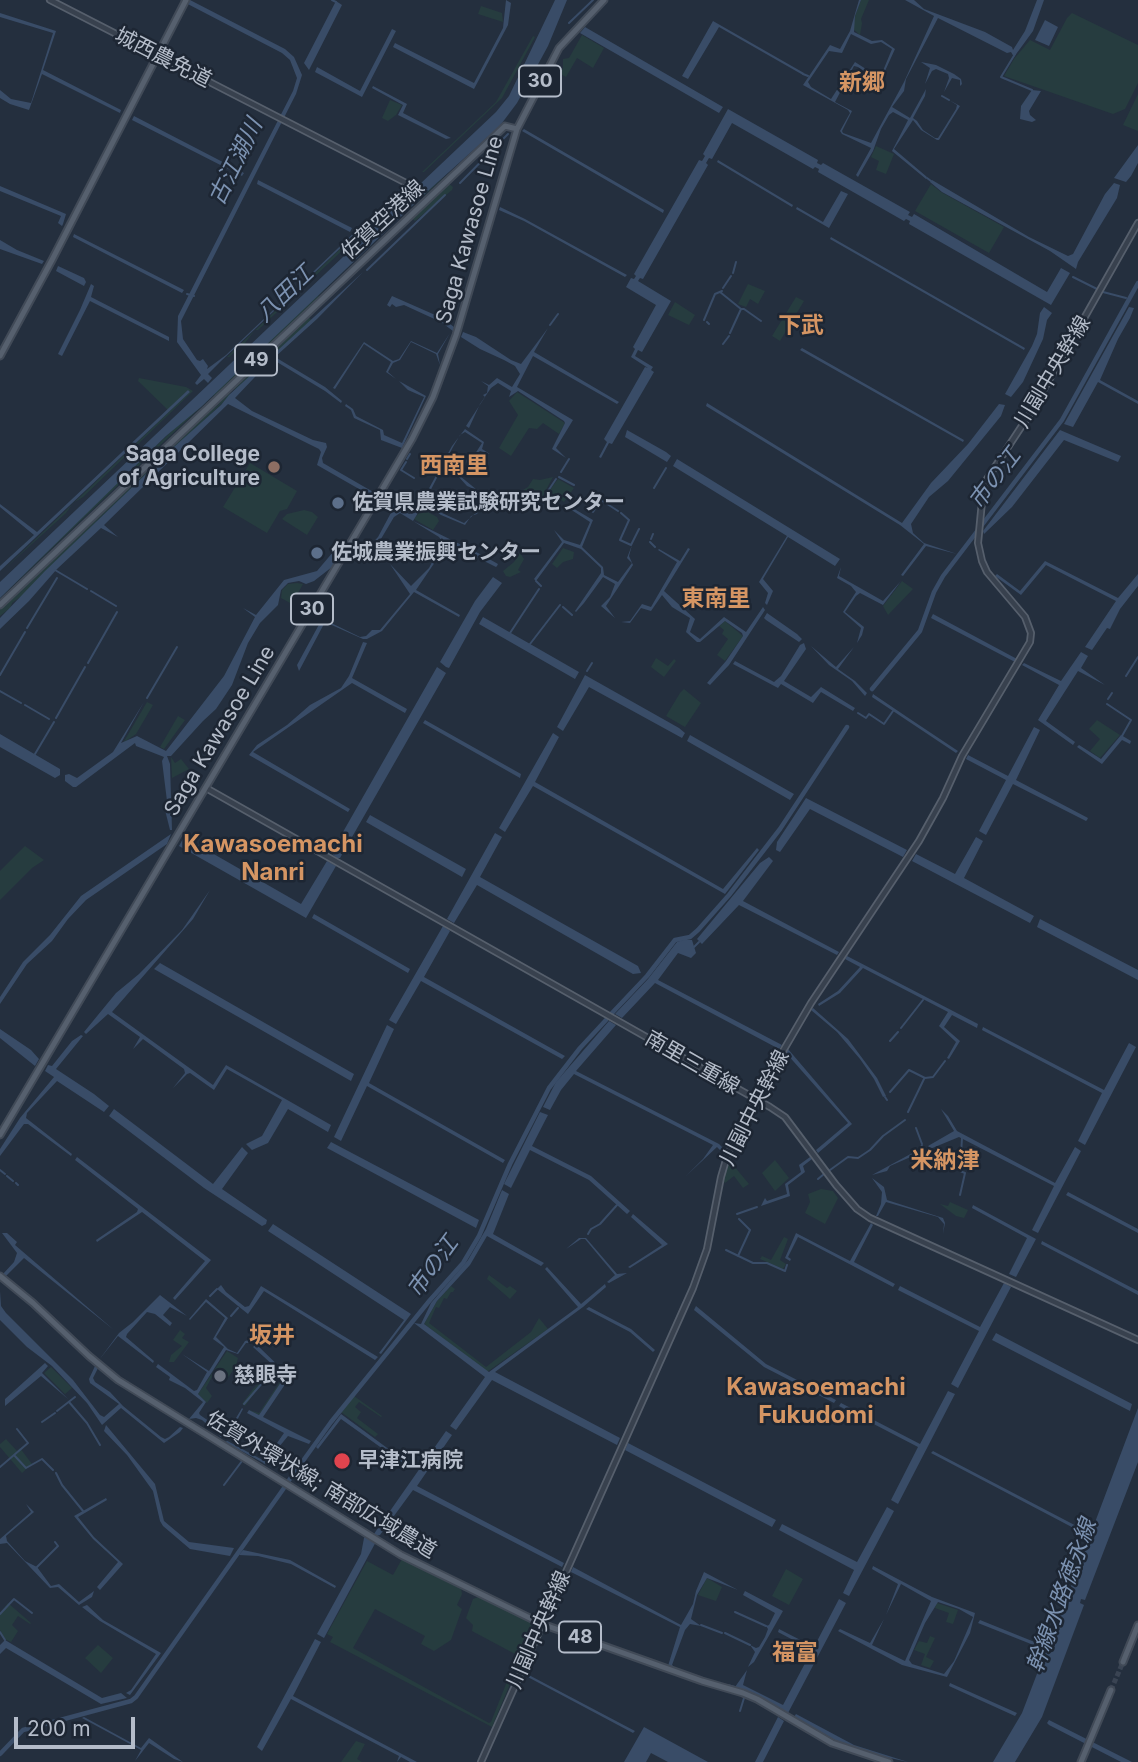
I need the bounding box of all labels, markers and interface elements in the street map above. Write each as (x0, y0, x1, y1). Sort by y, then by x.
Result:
street label: 城西農免道 (111, 23, 215, 93)
road number: 30 (519, 66, 561, 96)
district label: 新郷 (839, 69, 885, 97)
water label: 古江湖川 (203, 115, 269, 209)
street label: Saga Kawasoe Line (431, 133, 509, 327)
street label: 佐賀空港線 (336, 175, 430, 265)
water label: 八田江 (251, 260, 319, 328)
district label: 下武 (778, 312, 824, 340)
street label: 川副中央幹線 (1010, 312, 1096, 432)
road number: 49 (235, 344, 277, 376)
place label: Saga College of Agriculture (118, 442, 260, 492)
water label: 市の江 (963, 443, 1027, 515)
district label: 西南里 (420, 452, 488, 480)
marker: Saga College of Agriculture (266, 459, 282, 475)
place label: 佐賀県農業試験研究センター (352, 490, 625, 516)
marker: 佐賀県農業試験研究センター (330, 495, 346, 511)
place label: 佐城農業振興センター (331, 540, 541, 566)
marker: 佐城農業振興センター (309, 545, 325, 561)
district label: 東南里 (682, 585, 750, 613)
road number: 30 (291, 594, 333, 624)
street label: Saga Kawasoe Line (159, 641, 281, 821)
district label: Kawasoemachi Nanri (183, 831, 363, 887)
street label: 南里三重線 (640, 1026, 744, 1100)
street label: 川副中央幹線 (715, 1046, 795, 1170)
district label: 米納津 (911, 1147, 979, 1175)
water label: 市の江 (402, 1231, 464, 1303)
district label: 坂井 (249, 1322, 295, 1350)
place label: 慈眼寺 (234, 1363, 297, 1389)
marker: 慈眼寺 (212, 1368, 228, 1384)
district label: Kawasoemachi Fukudomi (726, 1374, 906, 1430)
street label: 佐賀外環状線; 南部広域農道 (201, 1406, 441, 1564)
place label: 早津江病院 (358, 1448, 463, 1474)
marker: 早津江病院 (332, 1451, 352, 1471)
water label: 幹線水路徳永線 (1021, 1516, 1103, 1676)
street label: 川副中央幹線 (502, 1567, 576, 1693)
road number: 48 (559, 1622, 601, 1652)
district label: 福富 (772, 1639, 818, 1667)
scale bar (18, 1702, 138, 1746)
text: 200 m (27, 1716, 91, 1741)

